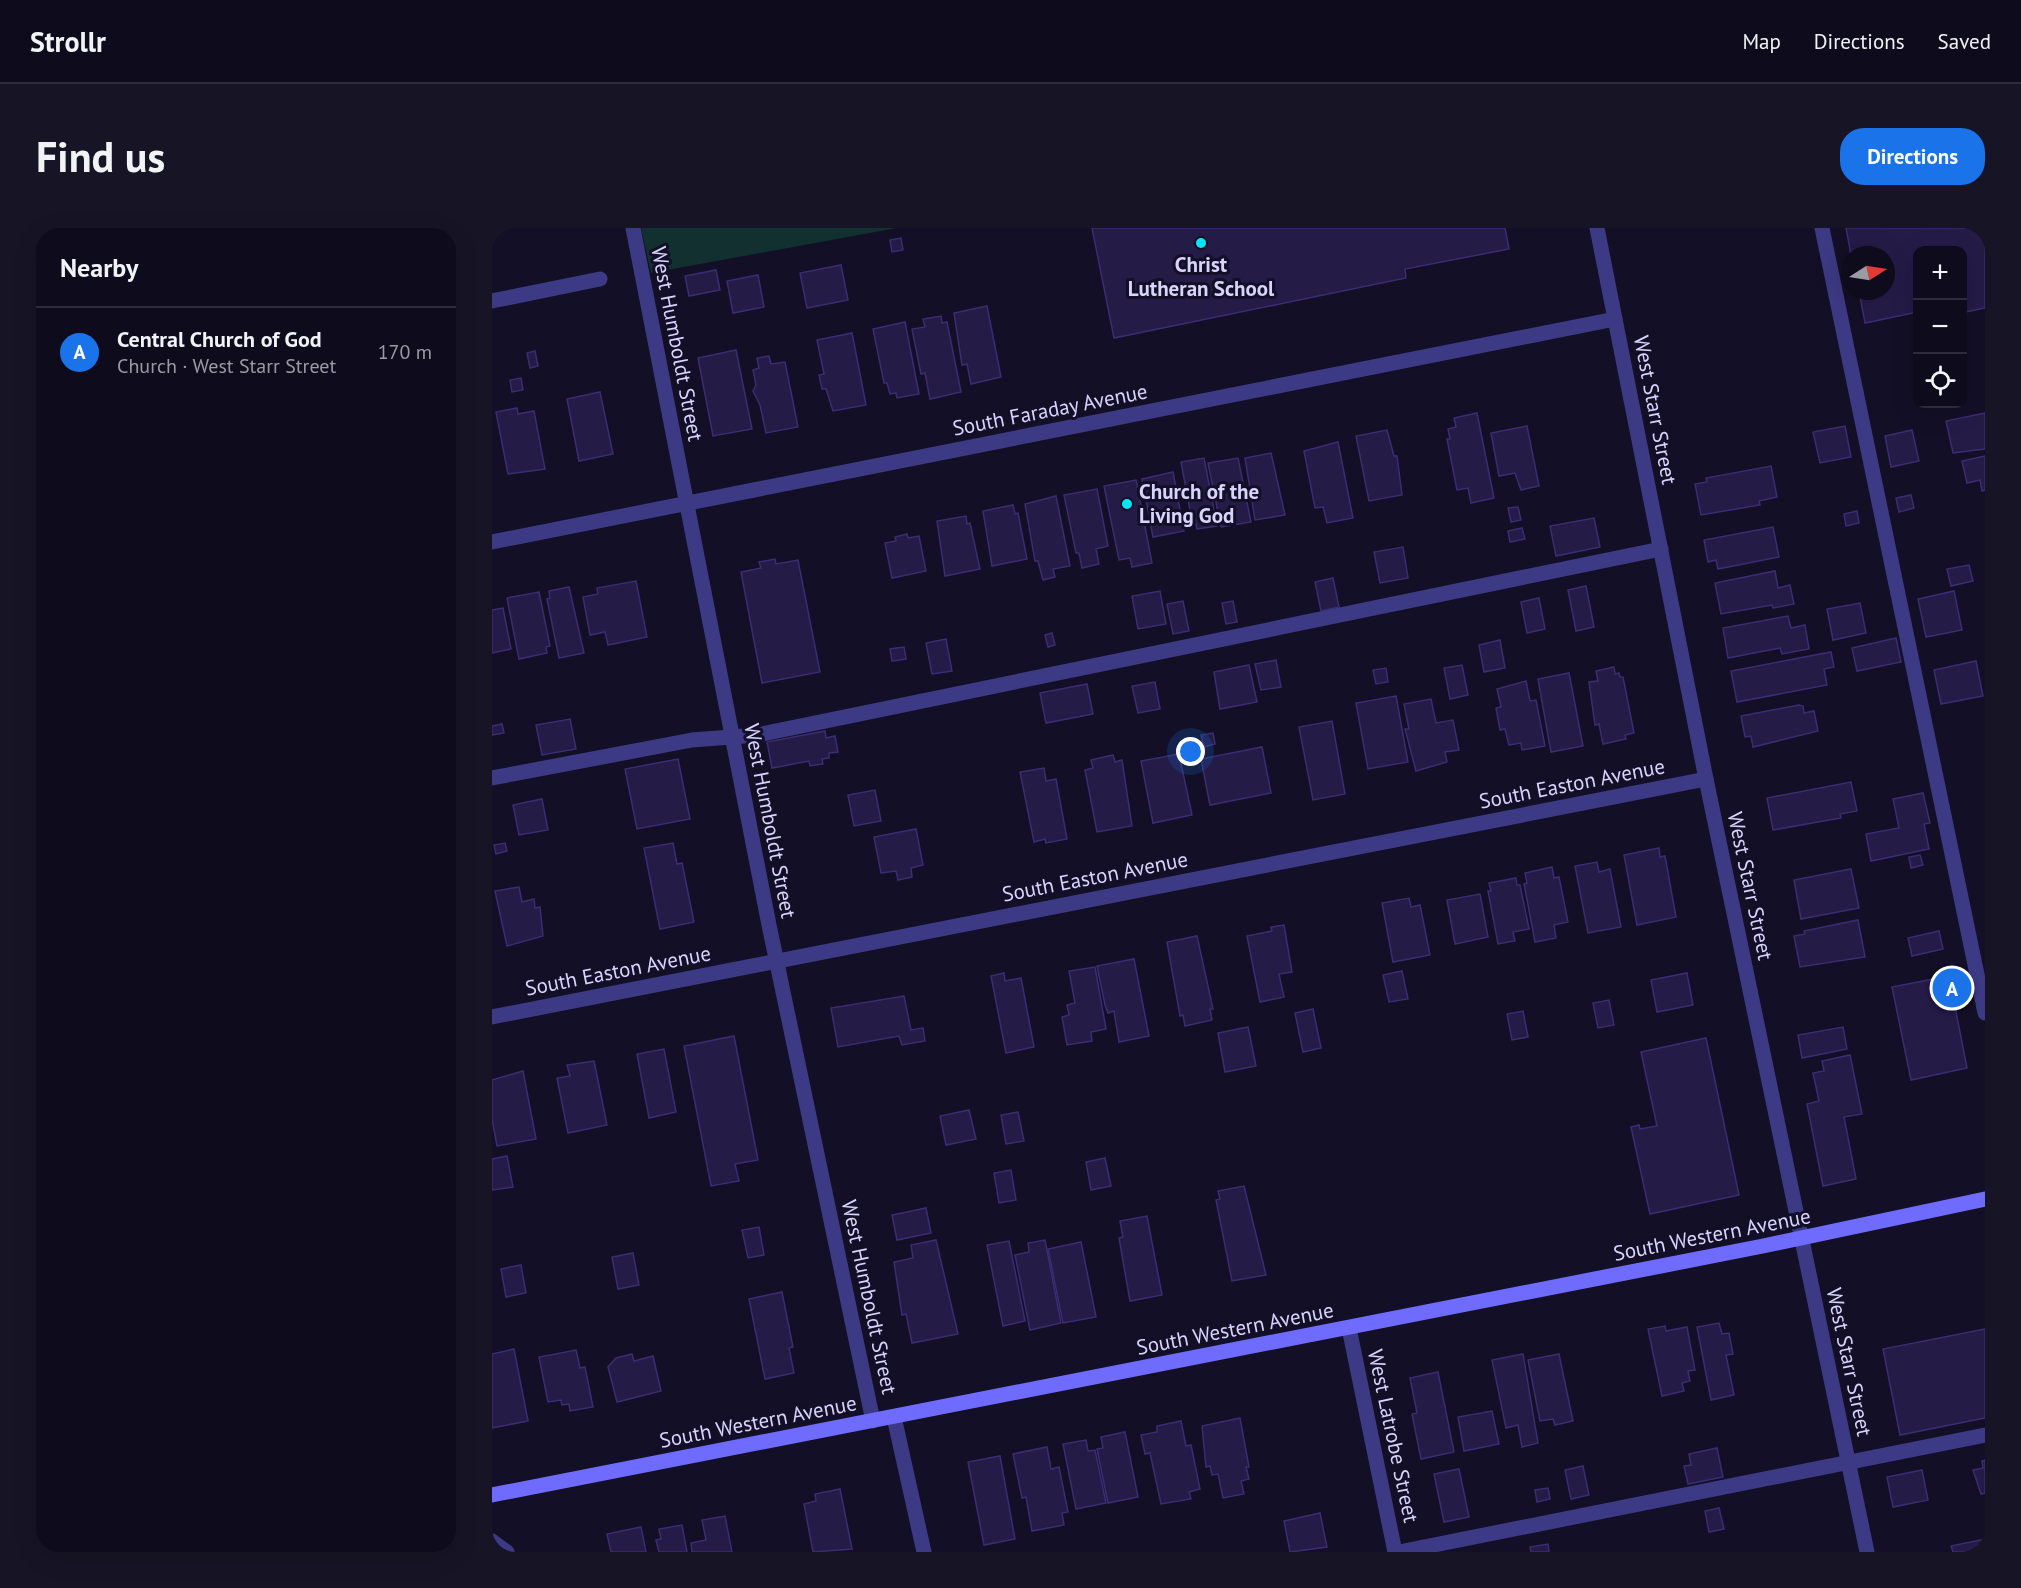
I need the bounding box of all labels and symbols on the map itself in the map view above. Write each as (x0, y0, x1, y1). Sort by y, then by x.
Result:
marker: Christ Lutheran School (1194, 236, 1208, 250)
street label: West Humboldt Street (645, 244, 710, 443)
north arrow (1841, 246, 1895, 300)
place label: Christ Lutheran School (1128, 251, 1275, 302)
street label: West Starr Street (1628, 333, 1683, 487)
street label: South Faraday Avenue (950, 377, 1150, 442)
place label: Church of the Living God (1139, 478, 1259, 529)
marker: Church of the Living God (1120, 497, 1134, 511)
street label: West Humboldt Street (738, 721, 803, 920)
your location (1176, 737, 1205, 766)
street label: South Easton Avenue (1477, 752, 1667, 815)
street label: West Starr Street (1722, 809, 1779, 963)
street label: South Easton Avenue (1000, 845, 1190, 908)
street label: South Easton Avenue (523, 939, 713, 1002)
pin: A (1932, 966, 1972, 1011)
street label: West Humboldt Street (836, 1197, 903, 1396)
street label: South Western Avenue (1611, 1202, 1813, 1267)
street label: West Starr Street (1821, 1285, 1878, 1439)
street label: South Western Avenue (1134, 1296, 1336, 1361)
street label: West Latrobe Street (1362, 1347, 1425, 1525)
street label: South Western Avenue (657, 1389, 859, 1454)

